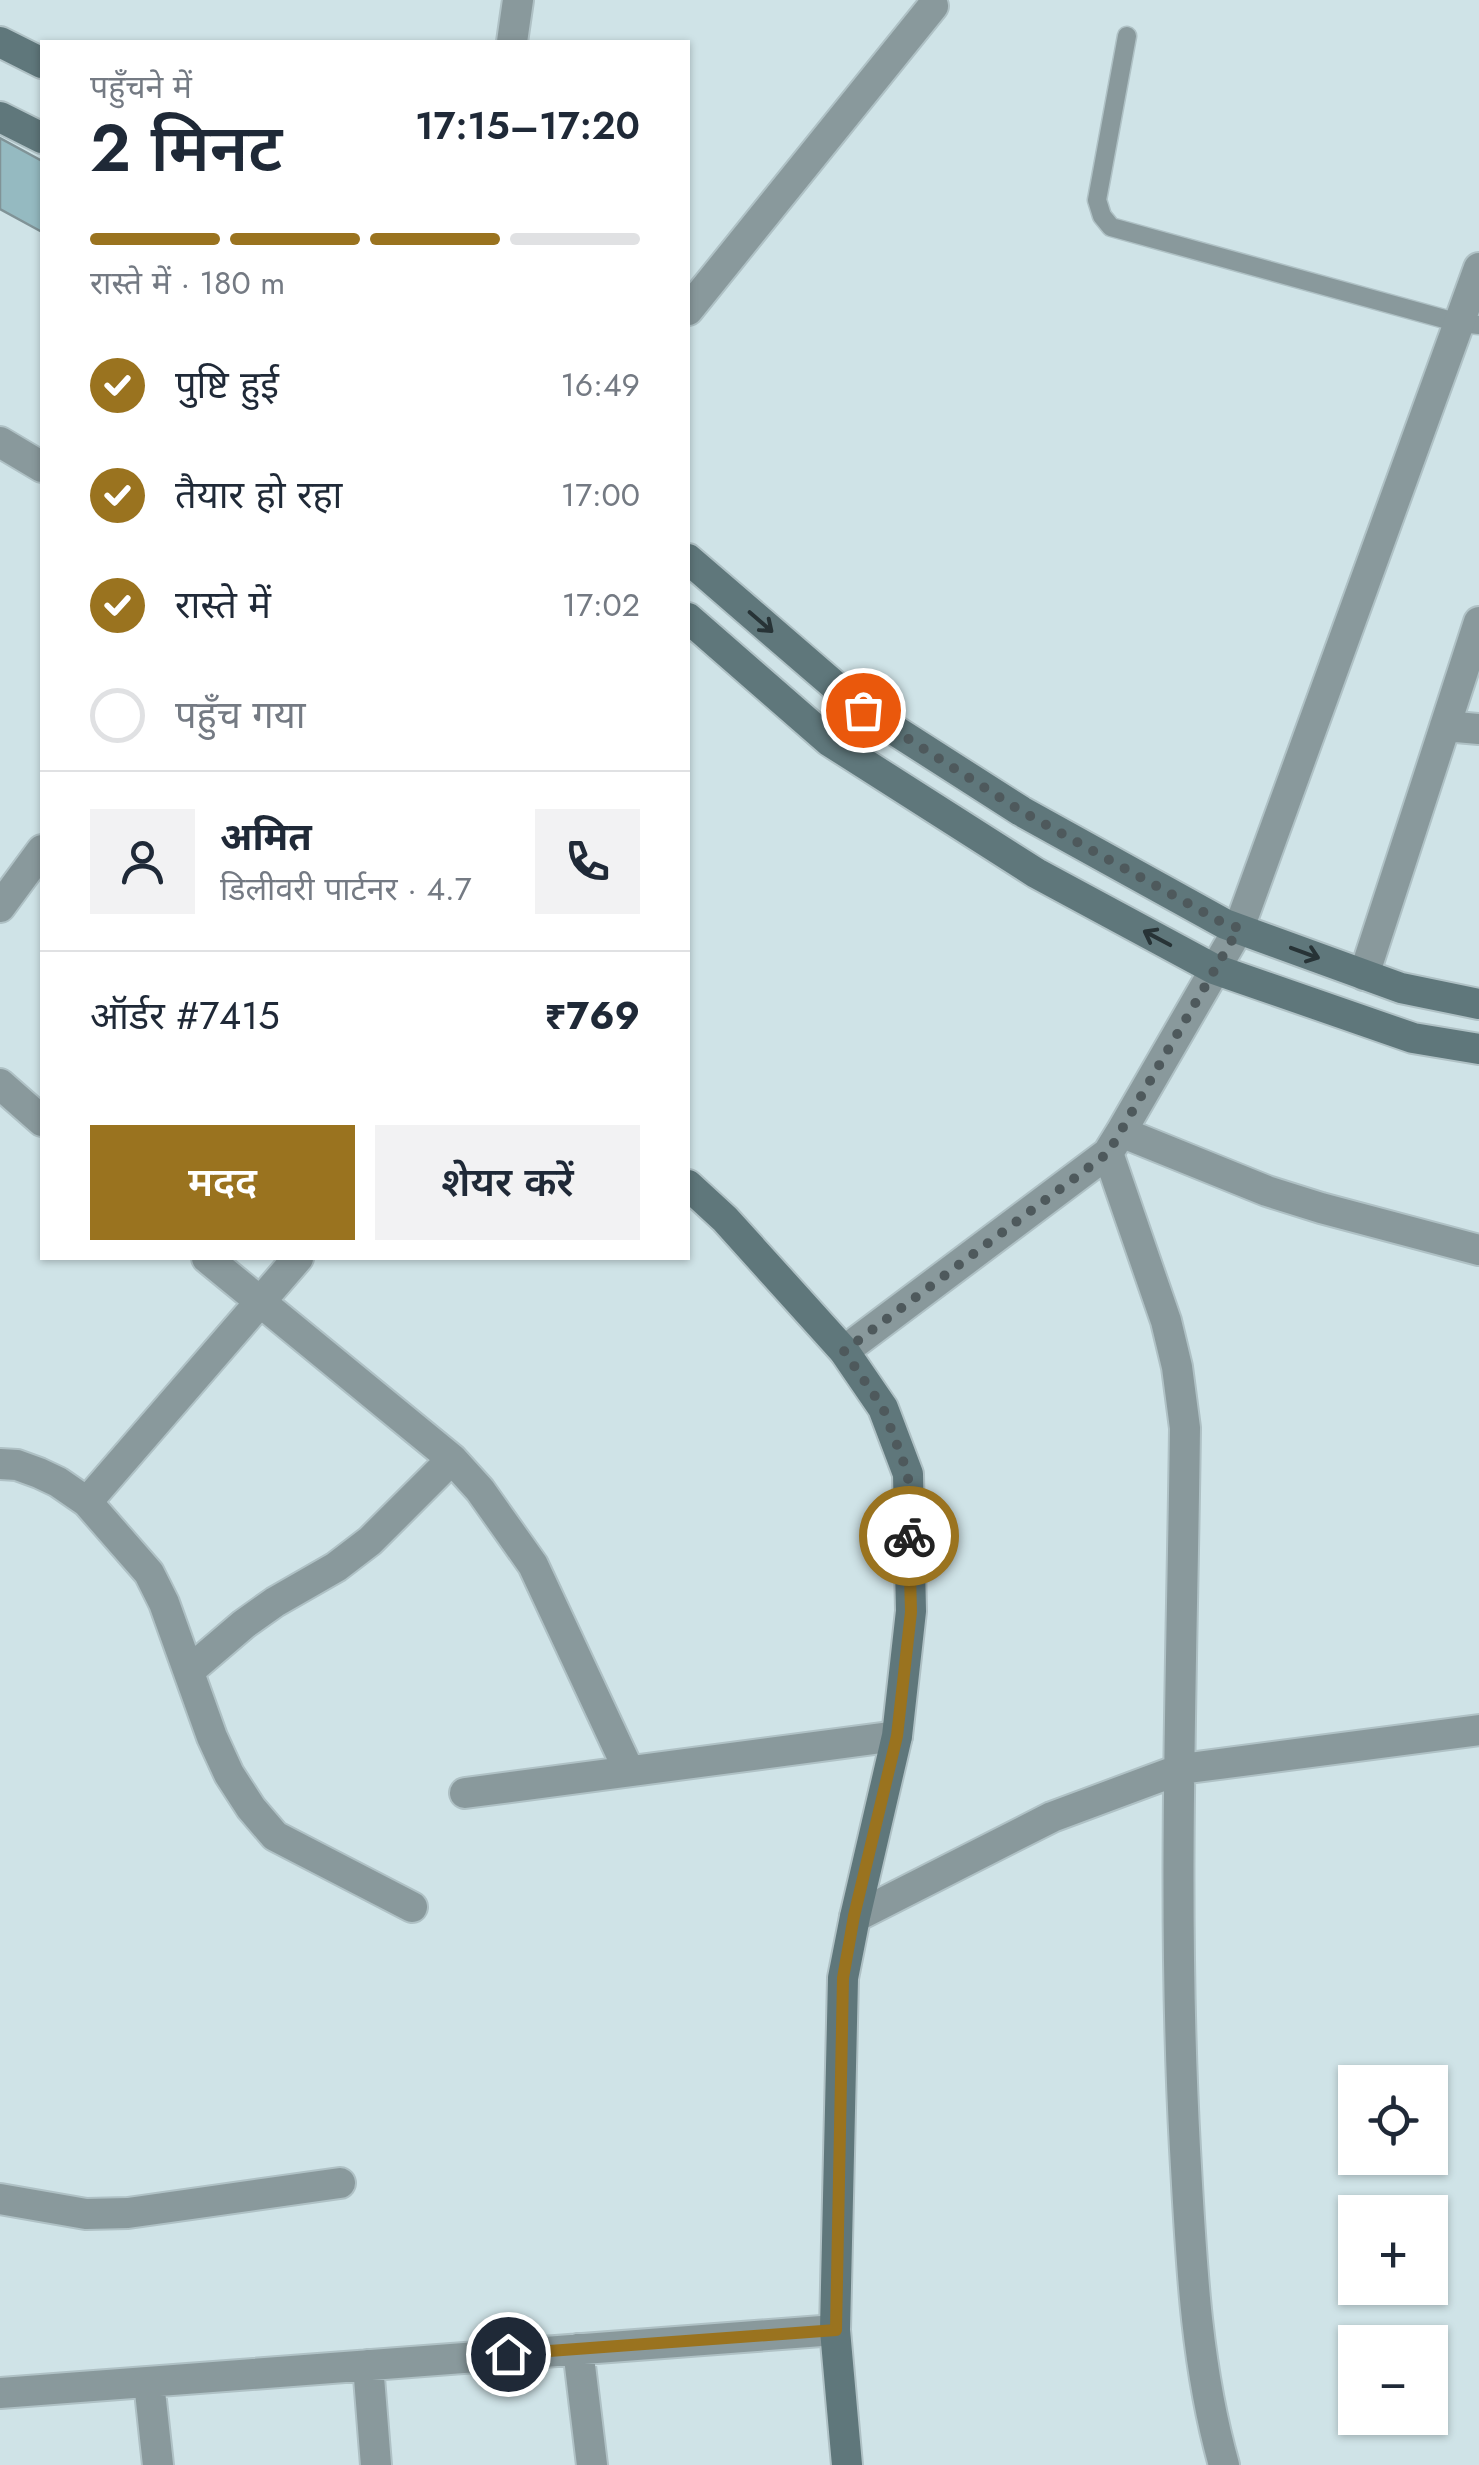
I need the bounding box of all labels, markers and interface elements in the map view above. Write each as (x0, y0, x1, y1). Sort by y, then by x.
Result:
text: पहुँचने में (90, 64, 192, 110)
text: 17:15–17:20 (415, 98, 640, 153)
text: 2 मिनट (90, 101, 282, 195)
text: रास्ते में · 180 m (90, 260, 285, 306)
text: पुष्टि हुई (175, 357, 279, 412)
icon: check (90, 358, 145, 413)
text: 16:49 (560, 362, 640, 408)
text: तैयार हो रहा (175, 467, 342, 522)
icon: check (90, 468, 145, 523)
text: 17:00 (561, 472, 640, 518)
text: रास्ते में (175, 577, 271, 632)
icon: check (90, 578, 145, 633)
text: 17:02 (562, 582, 640, 628)
one-way arrow (748, 611, 774, 633)
pin (821, 668, 906, 753)
icon: bag (836, 683, 891, 738)
text: पहुँच गया (175, 687, 306, 742)
button: person (90, 809, 195, 914)
text: अमित (220, 809, 312, 864)
button: phone (535, 809, 640, 914)
text: डिलीवरी पार्टनर · 4.7 (220, 866, 471, 912)
one-way arrow (1142, 928, 1172, 948)
one-way arrow (1289, 945, 1320, 963)
text: ऑर्डर #7415 (90, 988, 280, 1043)
text: ₹769 (545, 988, 640, 1043)
button: मदद (90, 1125, 355, 1240)
button: शेयर करें (375, 1125, 640, 1240)
courier (859, 1486, 959, 1586)
icon: bike (882, 1509, 937, 1564)
map controls (1338, 2065, 1448, 2435)
button: locate (1338, 2065, 1448, 2175)
button: + (1338, 2195, 1448, 2305)
pin (466, 2312, 551, 2397)
button: − (1338, 2325, 1448, 2435)
icon: home (481, 2327, 536, 2382)

